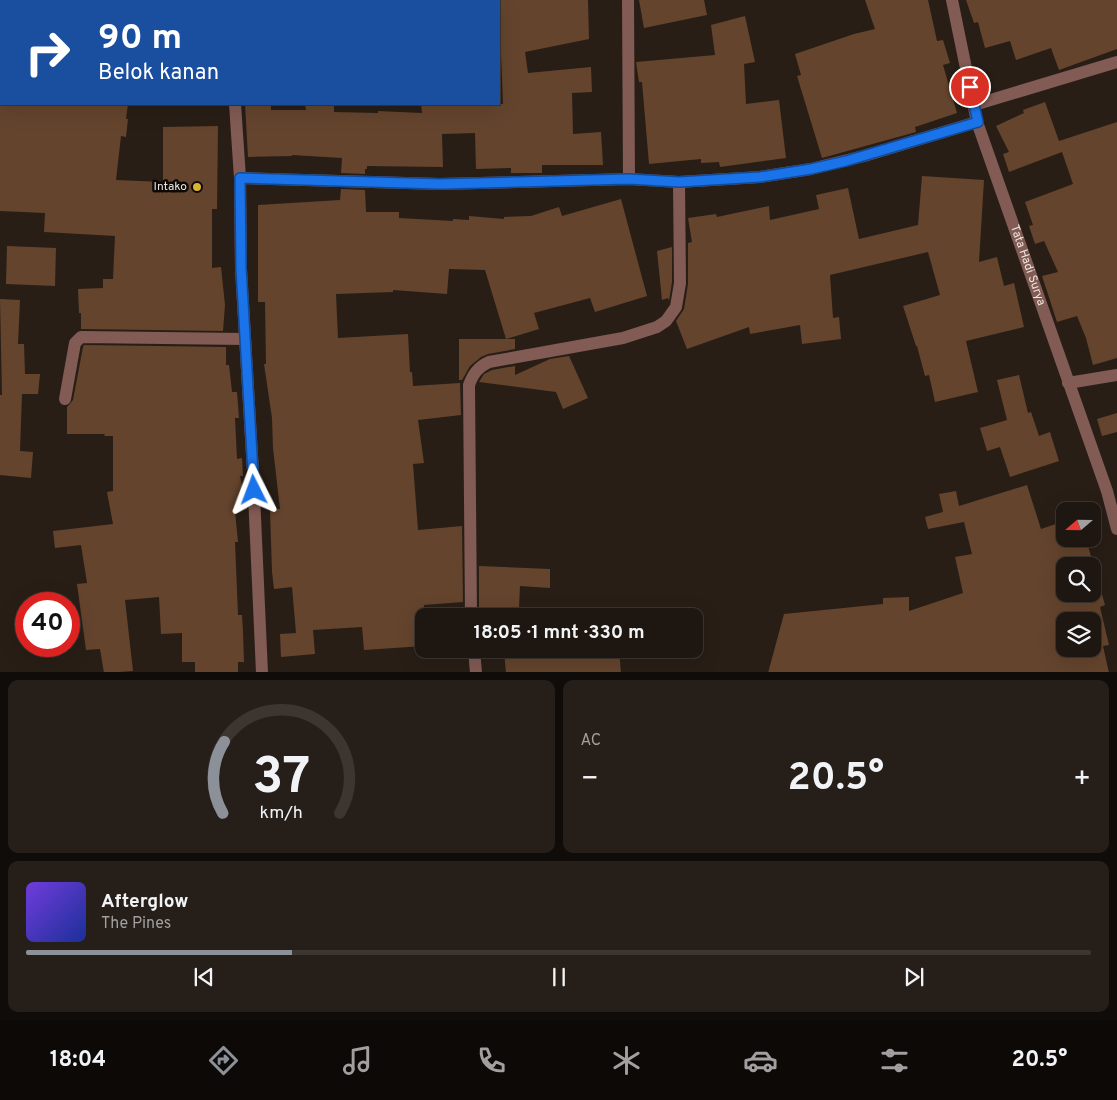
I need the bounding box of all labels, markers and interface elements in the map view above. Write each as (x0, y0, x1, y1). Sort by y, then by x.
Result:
text: 90 m (98, 17, 182, 61)
icon: right (15, 20, 80, 85)
text: Belok kanan (98, 60, 219, 87)
pin (949, 66, 991, 108)
icon: arrive (956, 73, 984, 101)
place label: Intako (154, 179, 187, 195)
marker: Intako (191, 181, 203, 193)
street label: Tata Hadi Surya (1006, 223, 1049, 308)
position arrow (227, 463, 279, 515)
north arrow (1056, 502, 1101, 548)
map controls (1056, 502, 1101, 657)
button: search (1056, 557, 1101, 602)
speed limit sign: 40 (15, 592, 80, 657)
button: layers (1056, 612, 1101, 657)
text: 18:05 · 1 mnt · 330 m (473, 621, 645, 645)
text: AC (581, 731, 601, 751)
text: 37 (252, 746, 310, 812)
text: 20.5° (788, 755, 884, 804)
text: − (581, 762, 599, 798)
text: + (1073, 762, 1091, 798)
text: km/h (260, 802, 303, 825)
text: Afterglow (101, 890, 189, 914)
text: The Pines (101, 914, 171, 934)
icon: previous (190, 963, 218, 991)
icon: pause (545, 963, 573, 991)
icon: next (900, 963, 928, 991)
icon: directions (206, 1043, 241, 1078)
icon: music (340, 1043, 375, 1078)
icon: phone (474, 1043, 509, 1078)
icon: climate (609, 1043, 644, 1078)
icon: car (743, 1043, 778, 1078)
icon: filters (877, 1043, 912, 1078)
text: 18:04 (50, 1047, 106, 1074)
text: 20.5° (1011, 1047, 1067, 1074)

